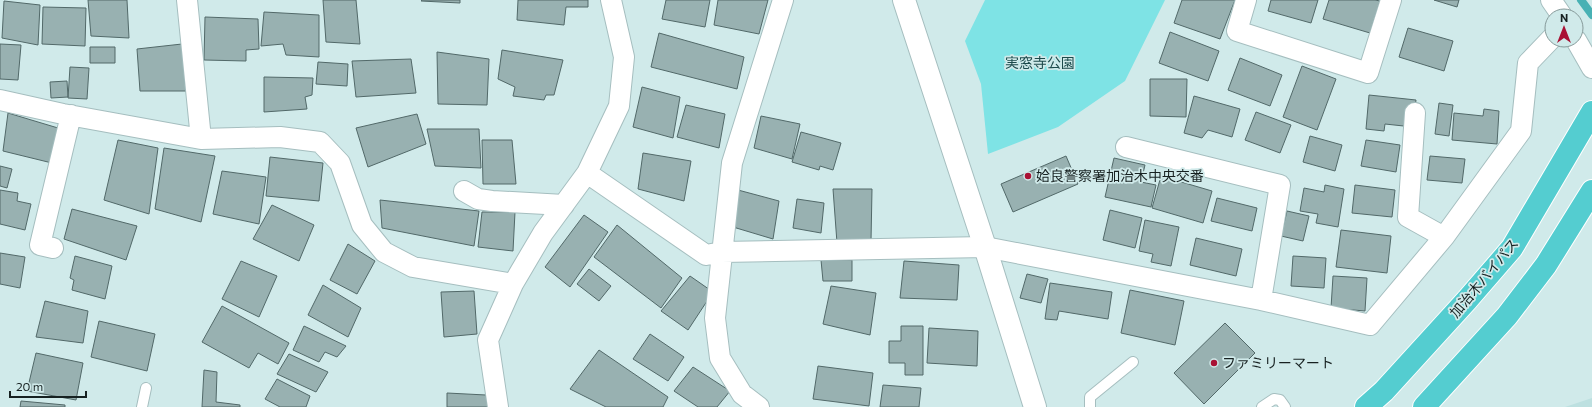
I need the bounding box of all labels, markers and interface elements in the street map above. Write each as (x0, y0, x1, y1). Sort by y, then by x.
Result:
north arrow (1544, 8, 1584, 48)
text: N (1560, 11, 1568, 24)
park label: 実窓寺公園 (1005, 54, 1075, 71)
place label: 姶良警察署加治木中央交番 (1036, 167, 1204, 184)
marker: 姶良警察署加治木中央交番 (1023, 171, 1033, 181)
street label: 加治木バイパス (1446, 235, 1522, 321)
place label: ファミリーマート (1222, 354, 1334, 371)
marker: ファミリーマート (1209, 358, 1219, 368)
scale bar (10, 373, 86, 399)
text: 20 m (16, 379, 43, 393)

